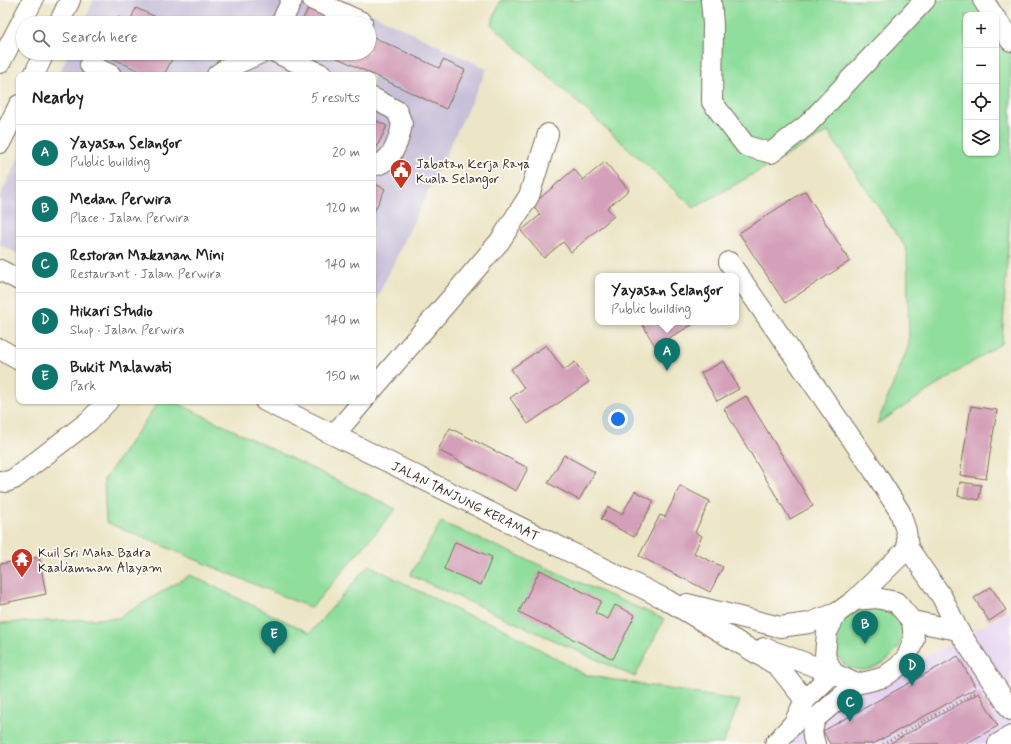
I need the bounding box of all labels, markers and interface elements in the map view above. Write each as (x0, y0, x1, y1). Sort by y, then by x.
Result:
map controls (963, 12, 999, 156)
button: + (963, 12, 999, 48)
search box (16, 16, 376, 60)
icon: search (30, 27, 52, 49)
text: Search here (62, 28, 138, 48)
button: − (963, 48, 999, 84)
button: locate (963, 84, 999, 120)
text: Nearby (32, 87, 84, 109)
text: 5 results (311, 90, 360, 107)
button: layers (963, 120, 999, 156)
text: Yayasan Selangor (70, 134, 182, 154)
text: A (41, 144, 49, 161)
text: 20 m (332, 144, 360, 161)
text: Public building (70, 154, 150, 171)
place label: Jabatan Kerja Raya Kuala Selangor (416, 156, 530, 189)
public building icon: Jabatan Kerja Raya Kuala Selangor (388, 157, 414, 190)
text: Medan Perwira (70, 190, 171, 210)
text: B (41, 200, 49, 217)
text: 120 m (326, 200, 360, 217)
text: Place · Jalan Perwira (70, 210, 189, 227)
text: Restoran Makanan Mini (70, 246, 224, 266)
text: C (40, 256, 50, 273)
text: 140 m (325, 256, 360, 273)
text: Restaurant · Jalan Perwira (70, 266, 221, 283)
popup (595, 273, 739, 325)
text: Yayasan Selangor (611, 281, 723, 301)
text: Public building (611, 301, 691, 318)
text: Hikari Studio (70, 302, 153, 322)
text: D (41, 312, 49, 329)
text: 140 m (325, 312, 360, 329)
text: Shop · Jalan Perwira (70, 322, 185, 339)
pin: A (654, 338, 680, 371)
text: Bukit Malawati (70, 358, 171, 378)
text: E (41, 368, 49, 385)
text: 150 m (326, 368, 360, 385)
text: Park (70, 378, 96, 395)
your location (608, 409, 628, 429)
street label: JALAN TANJUNG KERAMAT (388, 458, 542, 545)
place label: Kuil Sri Maha Badra Kaaliamman Alayam (38, 545, 162, 577)
temple icon: Kuil Sri Maha Badra Kaaliamman Alayam (9, 546, 35, 579)
pin: B (852, 611, 878, 644)
pin: E (261, 621, 287, 654)
pin: D (899, 653, 925, 686)
pin: C (837, 689, 863, 722)

